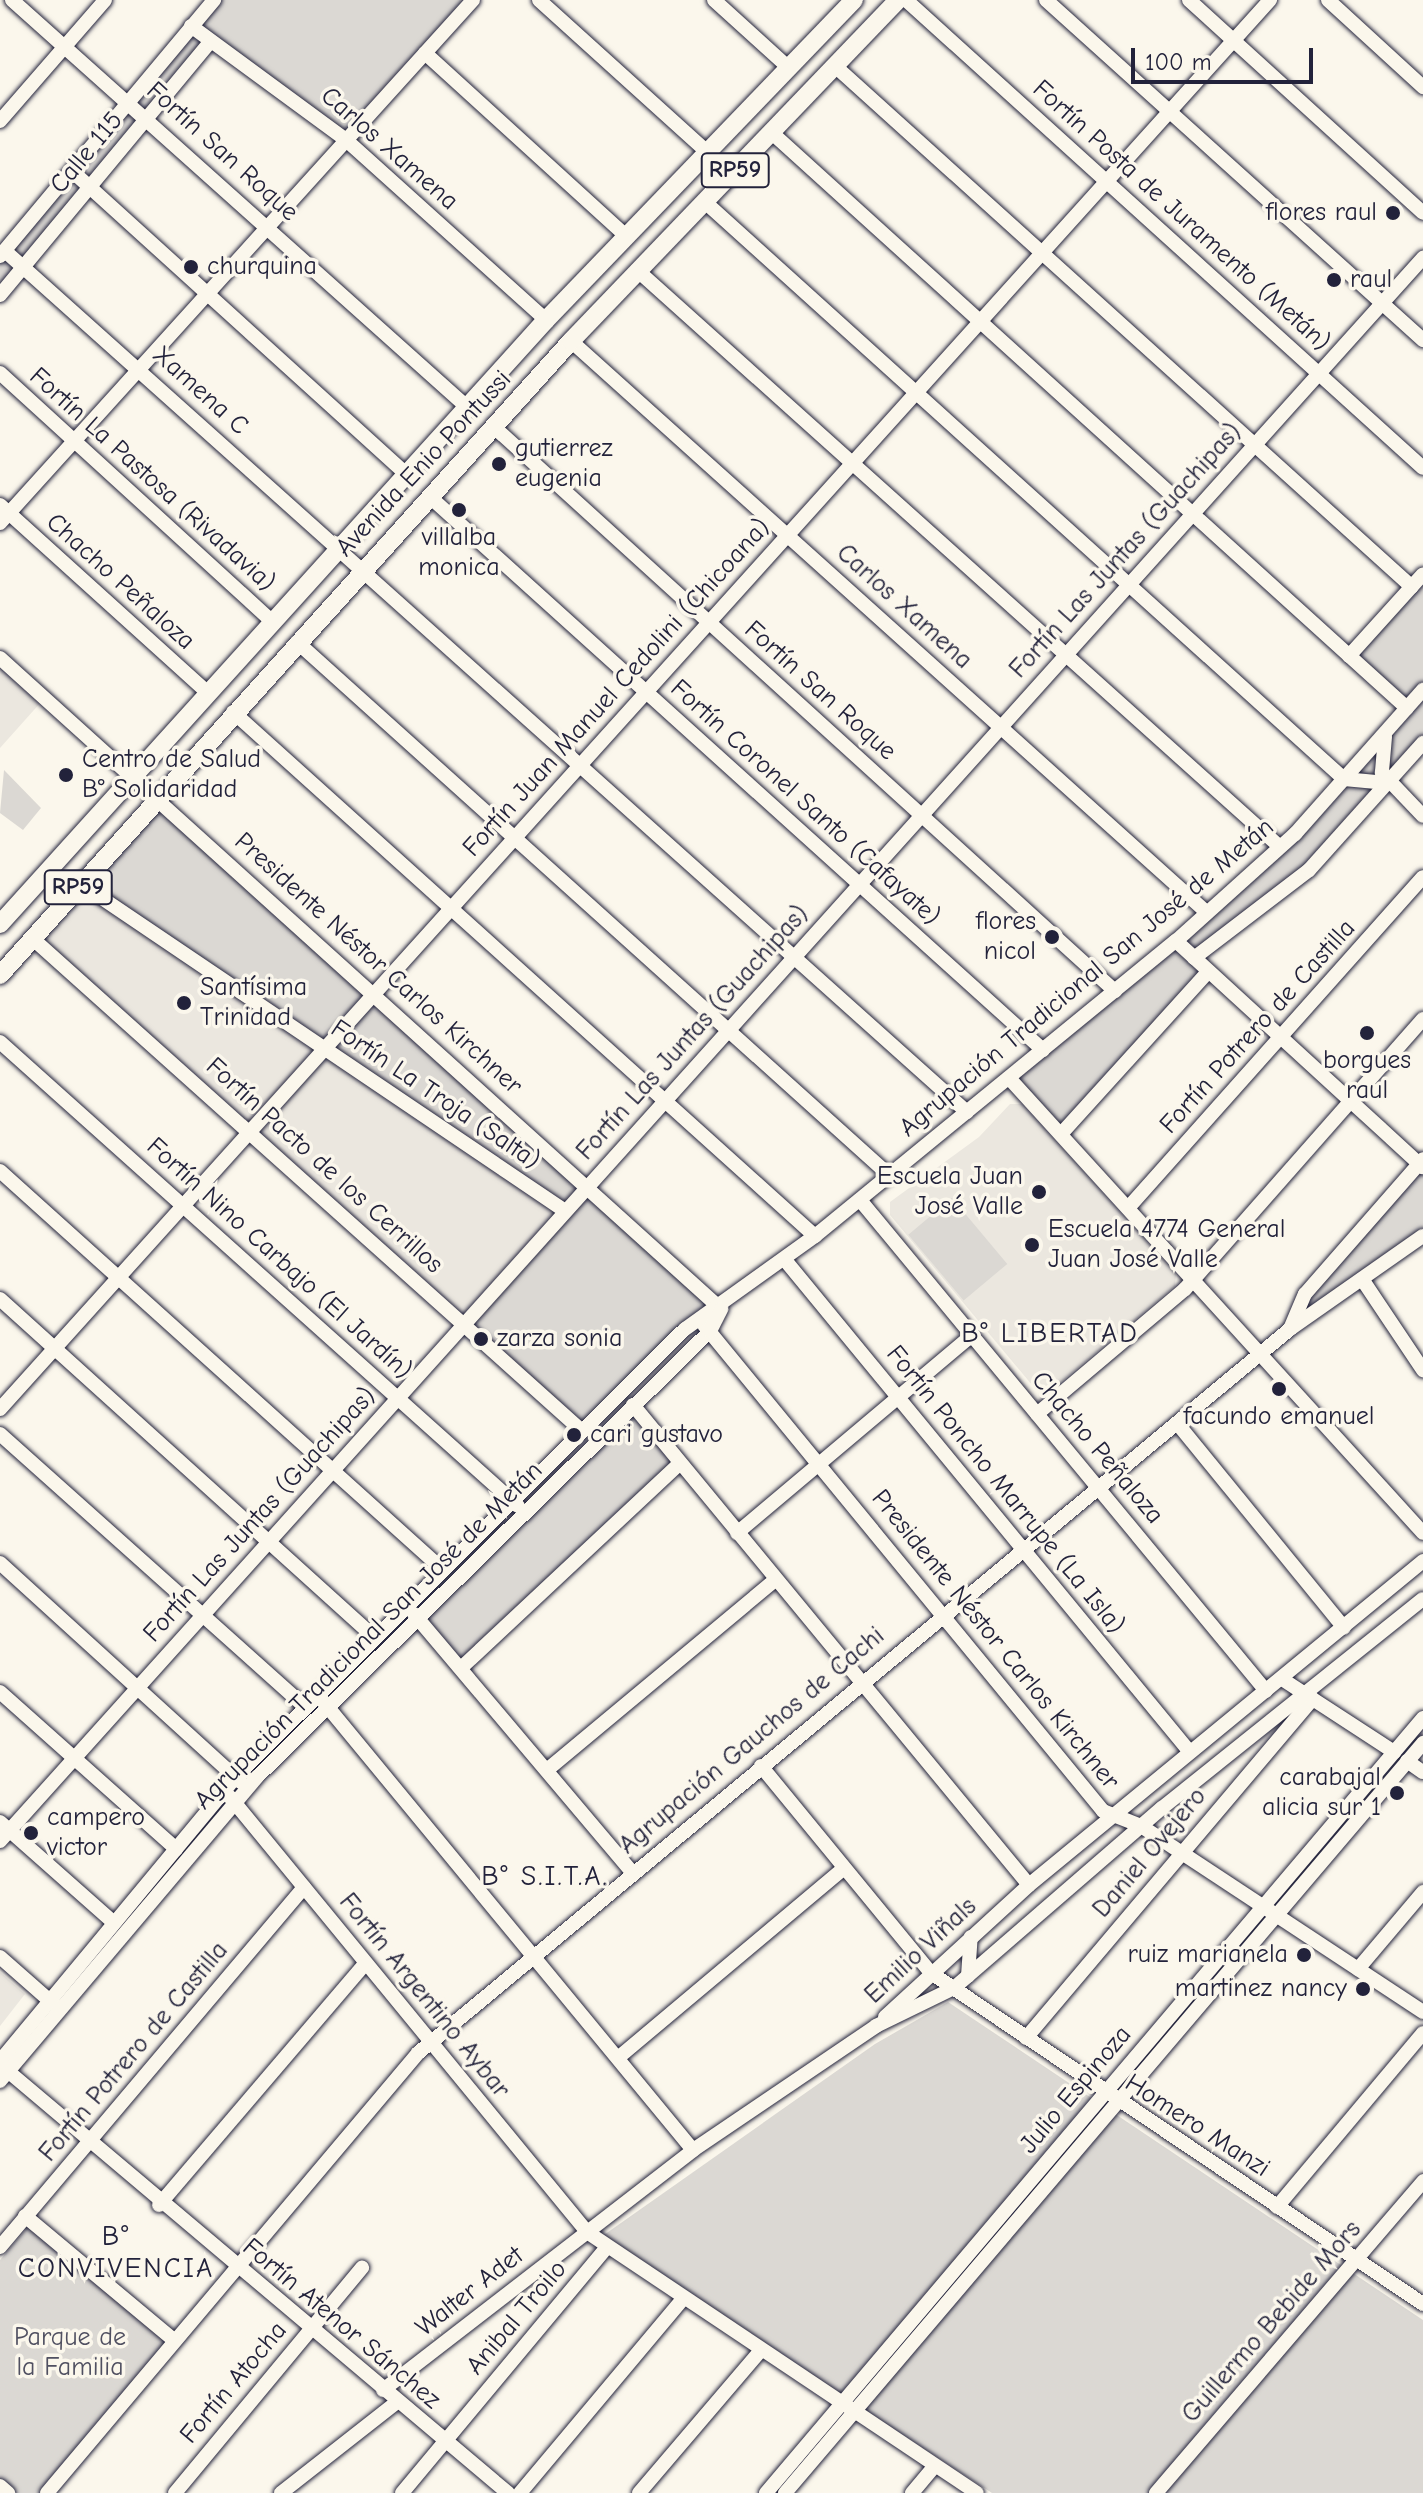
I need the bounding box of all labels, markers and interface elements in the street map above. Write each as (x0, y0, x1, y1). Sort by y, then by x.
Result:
scale bar (1135, 32, 1317, 82)
text: 100 m (1145, 48, 1212, 76)
street label: Fortín Posta de Juramento (Metán) (1026, 74, 1336, 358)
street label: Fortín San Roque (140, 76, 304, 228)
street label: Carlos Xamena (314, 81, 464, 217)
street label: Calle 115 (44, 106, 130, 200)
road number: RP59 (699, 150, 771, 190)
place label: flores raul (1266, 197, 1377, 229)
marker: flores raul (1384, 204, 1402, 222)
place label: churquina (207, 251, 317, 283)
marker: churquina (182, 258, 200, 276)
place label: raul (1350, 264, 1392, 296)
marker: raul (1325, 271, 1343, 289)
street label: Xamena C (146, 340, 254, 442)
street label: Fortín La Pastosa (Rivadavia) (23, 361, 281, 599)
street label: Avenida Enio Pontussi (330, 365, 518, 563)
street label: Fortín Las Juntas (Guachipas) (1003, 417, 1249, 685)
place label: gutierrez eugenia (515, 433, 613, 494)
marker: gutierrez eugenia (490, 455, 508, 473)
marker: villalba monica (450, 501, 468, 519)
street label: Chacho Peñaloza (39, 507, 201, 657)
street label: Fortín Juan Manuel Cedolini (Chicoana) (457, 512, 777, 864)
place label: villalba monica (418, 522, 500, 584)
street label: Carlos Xamena (830, 538, 978, 676)
street label: Fortín San Roque (738, 615, 902, 767)
street label: Fortín Coronel Santo (Cafayate) (664, 674, 946, 932)
place label: Centro de Salud B° Solidaridad (82, 744, 261, 806)
marker: Centro de Salud B° Solidaridad (57, 766, 75, 784)
street label: Agrupación Tradicional San José de Metán (893, 812, 1281, 1144)
street label: Presidente Néstor Carlos Kirchner (228, 826, 528, 1102)
road number: RP59 (42, 867, 114, 907)
street label: Fortín Las Juntas (Guachipas) (570, 899, 816, 1167)
place label: flores nicol (976, 906, 1036, 968)
street label: Fortín Potrero de Castilla (1154, 913, 1362, 1141)
marker: flores nicol (1043, 928, 1061, 946)
place label: Santísima Trinidad (200, 972, 307, 1034)
marker: Santísima Trinidad (175, 994, 193, 1012)
street label: Fortín La Troja (Salta) (324, 1013, 546, 1177)
marker: borgues raul (1358, 1024, 1376, 1042)
place label: borgues raul (1323, 1045, 1411, 1106)
street label: Fortín Pacto de los Cerrillos (199, 1051, 449, 1281)
street label: Fortín Nino Carbajo (El Jardín) (140, 1132, 418, 1386)
place label: Escuela Juan José Valle (877, 1161, 1023, 1222)
marker: Escuela Juan José Valle (1030, 1183, 1048, 1201)
place label: Escuela 4774 General Juan José Valle (1048, 1214, 1285, 1276)
marker: Escuela 4774 General Juan José Valle (1023, 1236, 1041, 1254)
district label: B° LIBERTAD (961, 1316, 1139, 1350)
place label: zarza sonia (497, 1323, 622, 1355)
marker: zarza sonia (472, 1330, 490, 1348)
street label: Fortín Poncho Marrupe (La Isla) (879, 1340, 1131, 1640)
street label: Chacho Peñaloza (1024, 1365, 1170, 1531)
marker: facundo emanuel (1270, 1380, 1288, 1398)
street label: Fortín Las Juntas (Guachipas) (137, 1381, 383, 1649)
place label: facundo emanuel (1184, 1401, 1374, 1433)
place label: cari gustavo (590, 1419, 723, 1451)
marker: cari gustavo (565, 1426, 583, 1444)
street label: Agrupación Tradicional San José de Metán (188, 1455, 550, 1817)
street label: Presidente Néstor Carlos Kirchner (864, 1484, 1126, 1796)
street label: Agrupación Gauchos de Cachi (613, 1621, 891, 1861)
place label: carabajal alicia sur 1 (1262, 1762, 1381, 1824)
street label: Daniel Ovejero (1087, 1782, 1213, 1924)
marker: carabajal alicia sur 1 (1388, 1784, 1406, 1802)
place label: campero victor (47, 1802, 145, 1864)
marker: campero victor (22, 1824, 40, 1842)
district label: B° S.I.T.A. (481, 1859, 609, 1893)
street label: Fortín Argentino Aybar (332, 1887, 516, 2105)
street label: Emilio Viñals (859, 1891, 983, 2011)
street label: Fortín Potrero de Castilla (33, 1936, 235, 2168)
place label: ruiz marianela (1127, 1939, 1288, 1971)
marker: ruiz marianela (1295, 1946, 1313, 1964)
place label: martinez nancy (1175, 1973, 1347, 2005)
marker: martinez nancy (1354, 1980, 1372, 1998)
street label: Julio Espinoza (1014, 2020, 1138, 2160)
street label: Homero Manzi (1119, 2068, 1275, 2184)
street label: Guillermo Bebide Mors (1176, 2215, 1368, 2429)
district label: B° CONVIVENCIA (18, 2219, 214, 2285)
street label: Fortín Atenor Sánchez (236, 2232, 446, 2416)
street label: Walter Adet (410, 2240, 530, 2344)
street label: Anibal Troilo (460, 2254, 574, 2382)
street label: Fortín Atocha (174, 2316, 294, 2450)
park label: Parque de la Familia (14, 2322, 126, 2384)

